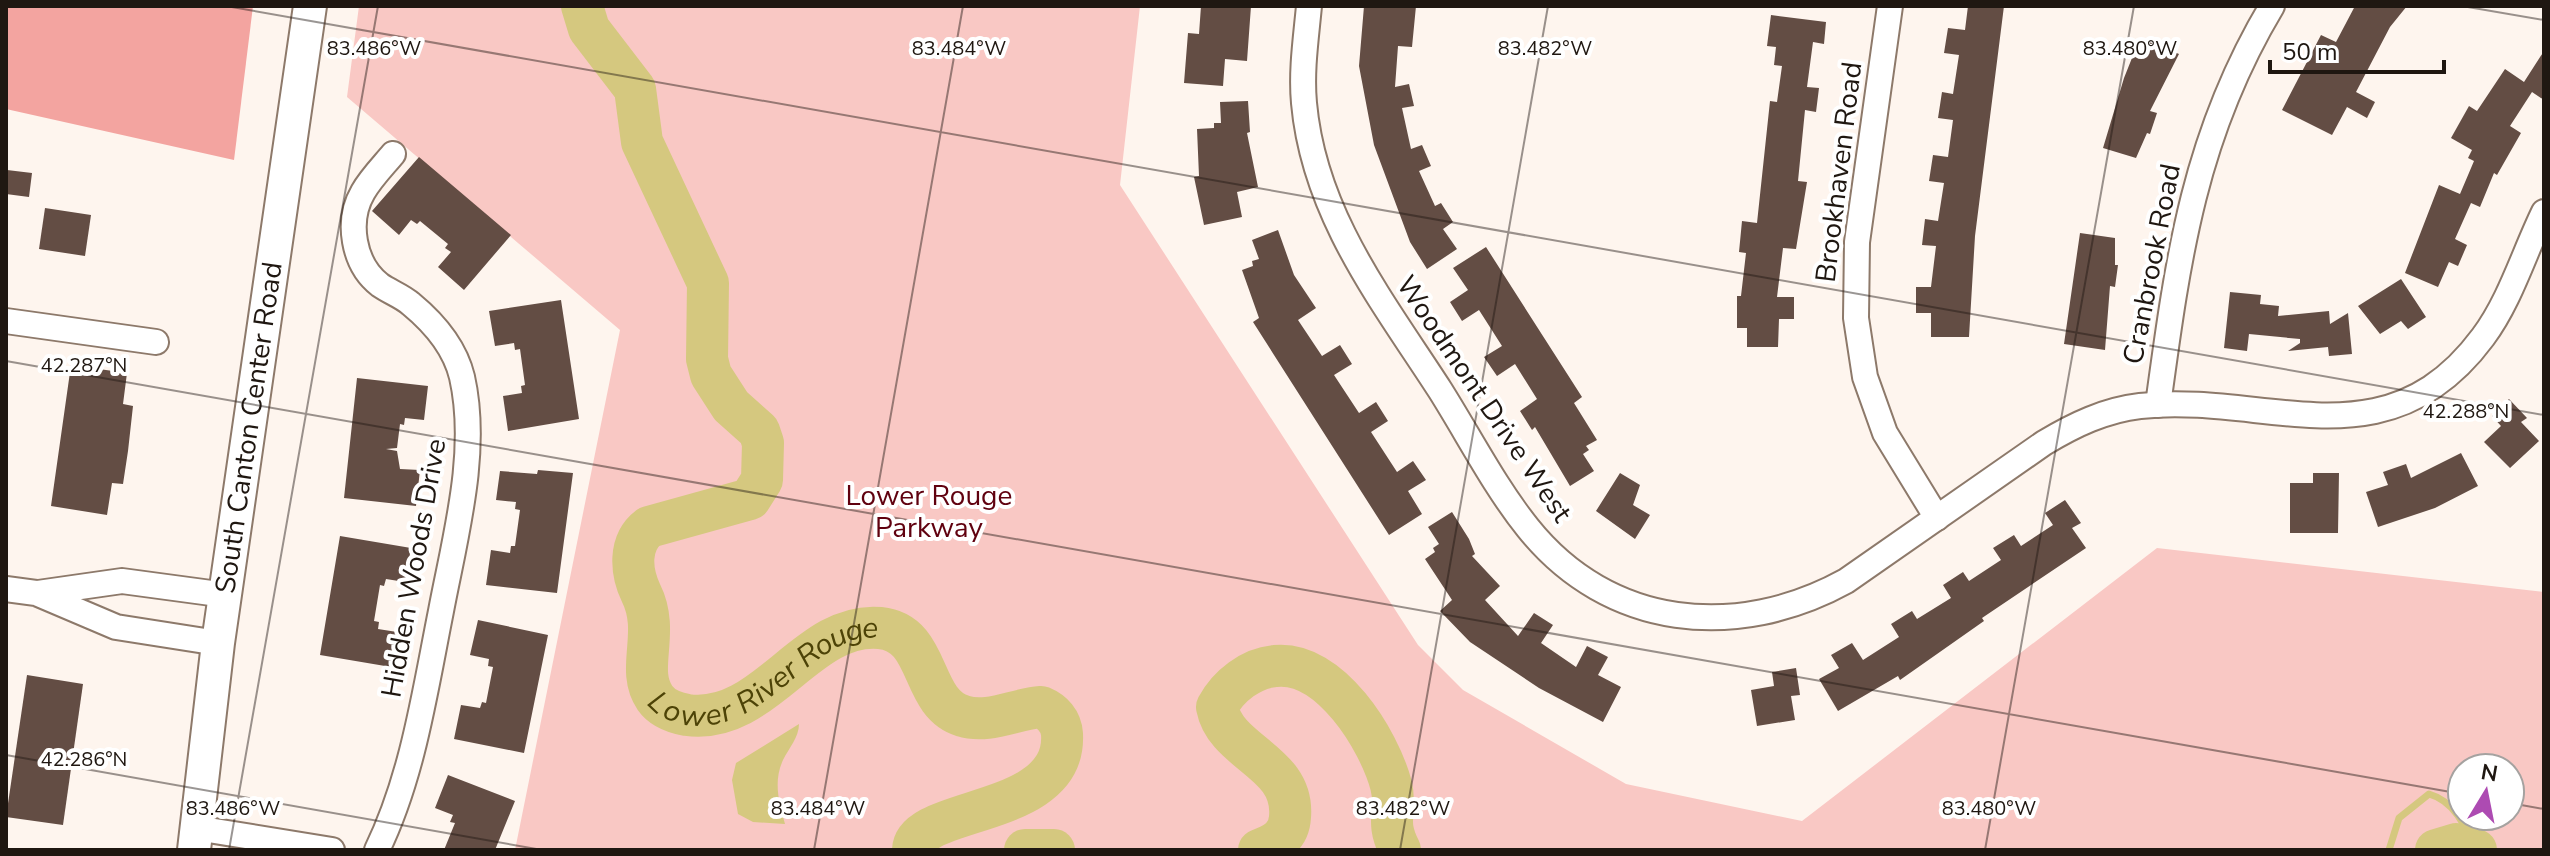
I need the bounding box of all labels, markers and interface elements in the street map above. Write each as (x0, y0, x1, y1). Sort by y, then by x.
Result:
scale bar (2270, 24, 2444, 74)
text: 83.486°W (327, 35, 421, 62)
text: 83.484°W (912, 35, 1006, 62)
text: 83.482°W (1498, 35, 1592, 62)
text: 83.480°W (2083, 35, 2177, 62)
text: 50 m (2282, 36, 2338, 68)
street label: Brookhaven Road (1807, 60, 1871, 284)
street label: Cranbrook Road (2114, 161, 2190, 367)
street label: South Canton Center Road (206, 259, 292, 596)
street label: Woodmont Drive West (1387, 268, 1581, 530)
text: 42.287°N (41, 352, 127, 379)
text: 42.288°N (2423, 398, 2509, 425)
street label: Hidden Woods Drive (373, 436, 455, 700)
park label: Lower Rouge Parkway (846, 477, 1012, 547)
water label: Lower River Rouge (639, 607, 879, 737)
text: 42.286°N (41, 746, 127, 773)
north arrow (2446, 752, 2526, 832)
text: N (2479, 757, 2500, 789)
text: 83.486°W (186, 795, 280, 822)
text: 83.484°W (771, 795, 865, 822)
text: 83.482°W (1356, 795, 1450, 822)
text: 83.480°W (1942, 795, 2036, 822)

